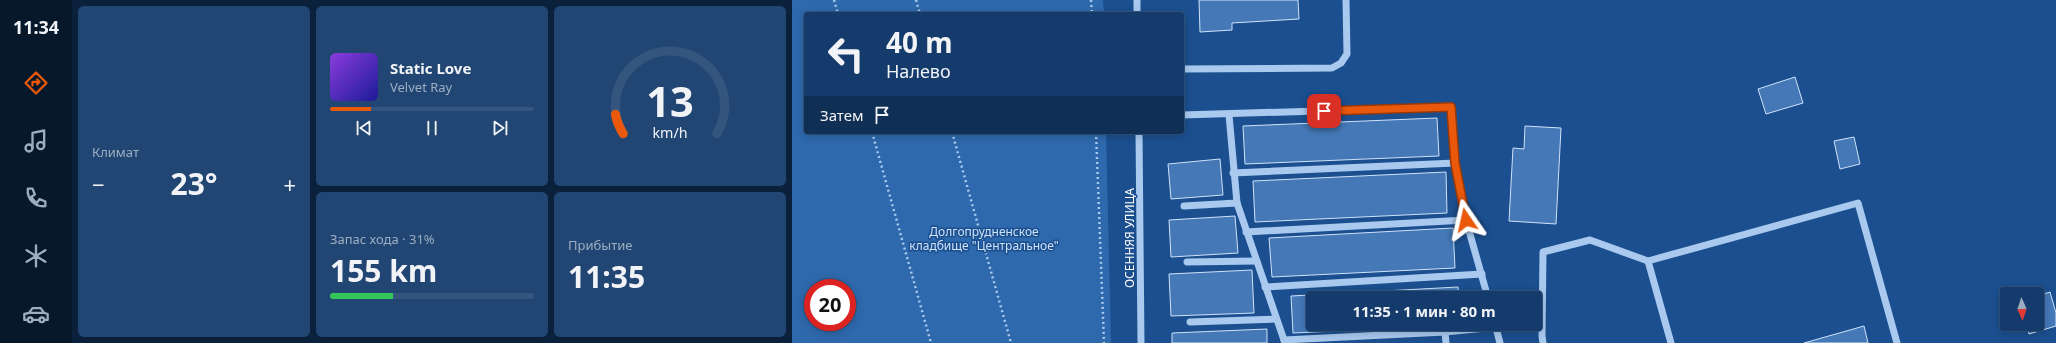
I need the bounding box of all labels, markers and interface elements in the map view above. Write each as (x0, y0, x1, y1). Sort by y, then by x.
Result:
text: 11:34 (13, 15, 59, 39)
text: 40 m (886, 23, 953, 61)
icon: left (820, 28, 872, 80)
text: Static Love (390, 58, 471, 78)
text: Налево (886, 59, 951, 83)
icon: directions (22, 69, 50, 97)
text: 13 (646, 73, 694, 129)
text: Velvet Ray (390, 78, 452, 96)
pin (1307, 94, 1341, 128)
icon: arrive (1313, 100, 1335, 122)
icon: arrive (871, 104, 893, 126)
text: Затем (820, 105, 863, 125)
icon: previous (353, 117, 375, 139)
icon: pause (421, 117, 443, 139)
icon: next (489, 117, 511, 139)
text: km/h (652, 123, 688, 142)
icon: music (22, 127, 50, 155)
text: Климат (92, 143, 139, 161)
text: 23° (170, 163, 218, 204)
text: − (92, 169, 105, 199)
text: + (283, 169, 296, 199)
icon: phone (22, 184, 50, 212)
street label: ОСЕННЯЯ УЛИЦА (1121, 188, 1138, 288)
position arrow (1445, 199, 1487, 241)
park label: Долгопрудненское кладбище "Центральное" (909, 223, 1059, 254)
text: Запас хода · 31% (330, 230, 435, 248)
text: Прибытие (568, 236, 632, 254)
icon: climate (22, 242, 50, 270)
text: 155 km (330, 250, 437, 291)
text: 11:35 (568, 256, 645, 297)
speed limit sign: 20 (804, 279, 856, 331)
north arrow (2000, 287, 2044, 331)
map controls (2000, 287, 2044, 331)
icon: car (22, 300, 50, 328)
text: 11:35 · 1 мин · 80 m (1352, 301, 1496, 321)

